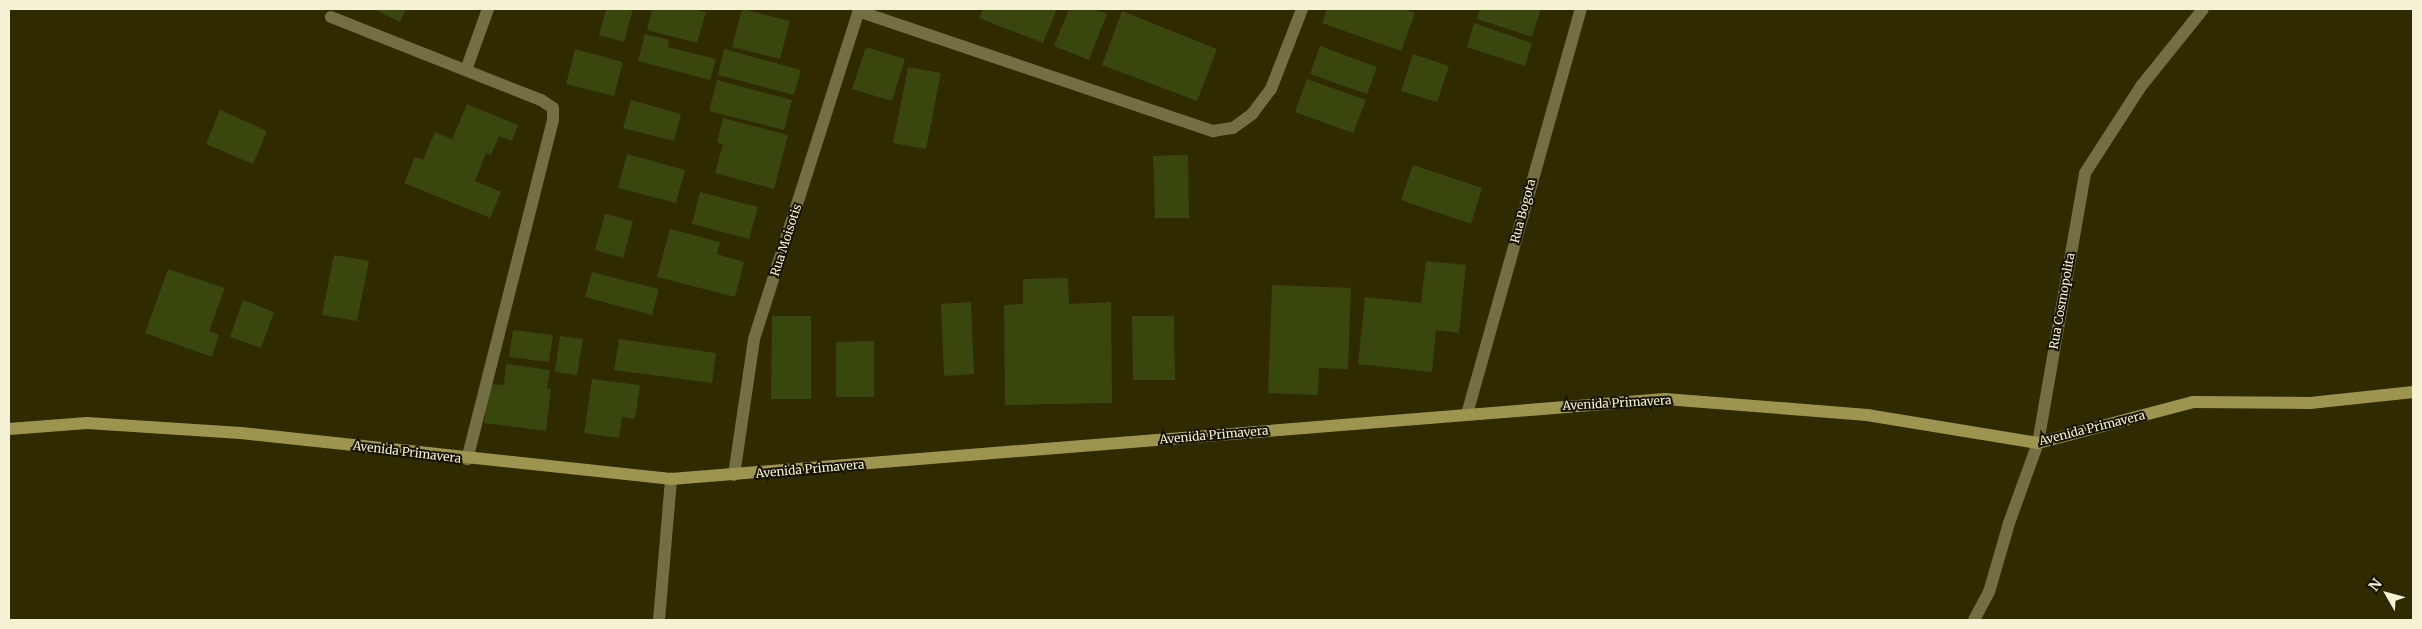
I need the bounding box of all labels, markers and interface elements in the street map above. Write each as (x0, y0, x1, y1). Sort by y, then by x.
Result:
street label: Rua Bogota (1508, 177, 1538, 245)
street label: Rua Moisotis (768, 202, 804, 278)
street label: Rua Cosmopolita (2046, 252, 2078, 350)
street label: Avenida Primavera (1562, 393, 1672, 413)
street label: Avenida Primavera (2037, 408, 2147, 448)
street label: Avenida Primavera (1159, 423, 1269, 447)
street label: Avenida Primavera (352, 438, 462, 466)
street label: Avenida Primavera (755, 457, 865, 481)
north arrow (2362, 569, 2412, 619)
text: N (2365, 575, 2386, 595)

